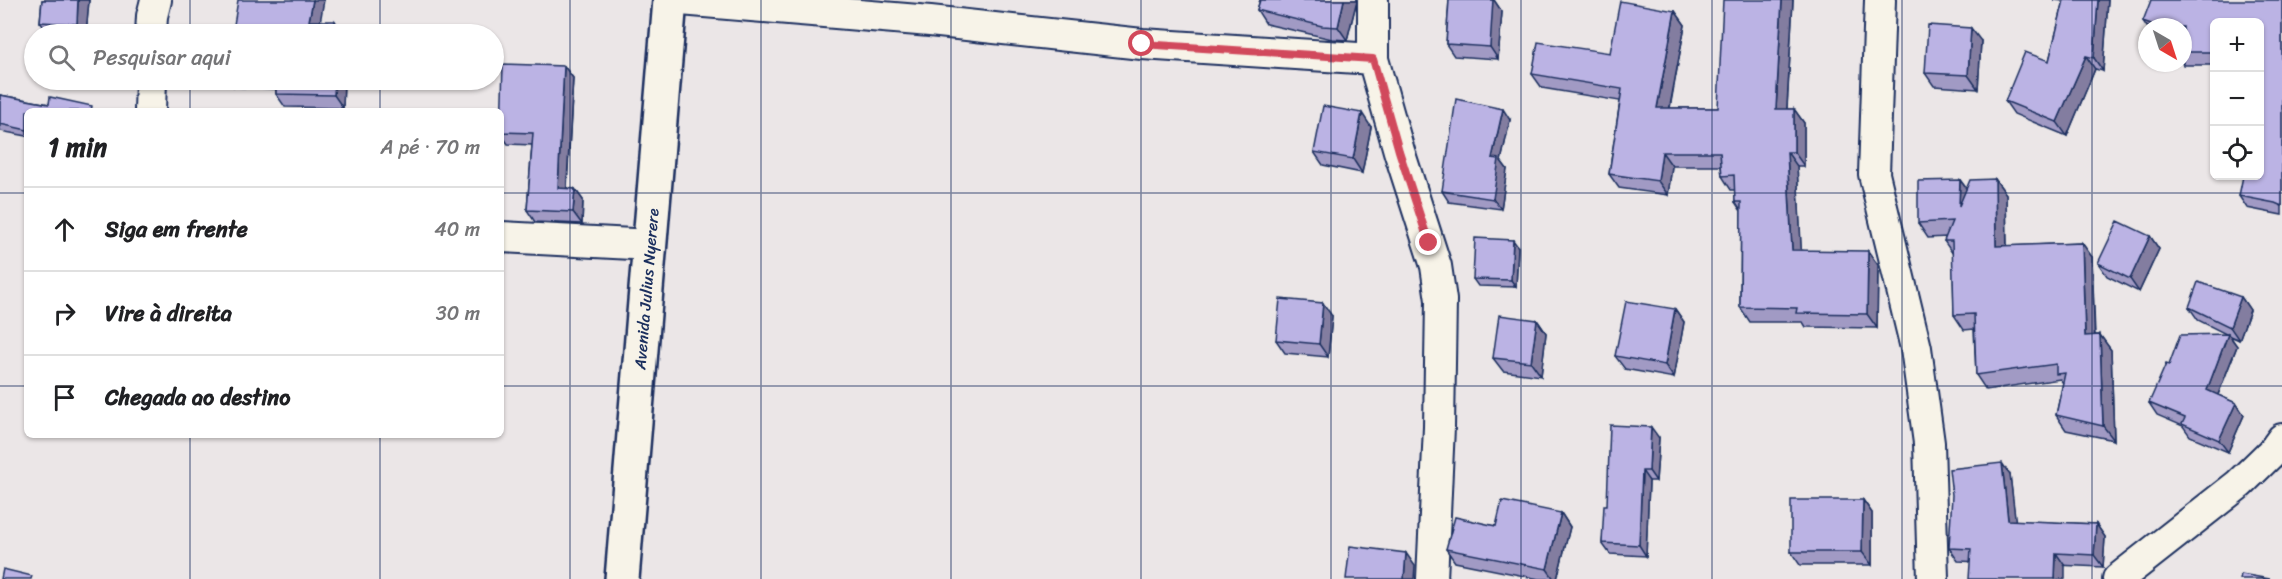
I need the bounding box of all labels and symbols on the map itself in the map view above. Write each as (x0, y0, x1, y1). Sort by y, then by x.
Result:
north arrow (2138, 18, 2192, 72)
route start (1128, 30, 1154, 56)
street label: Avenida Julius Nyerere (625, 207, 668, 372)
route end (1415, 229, 1441, 255)

